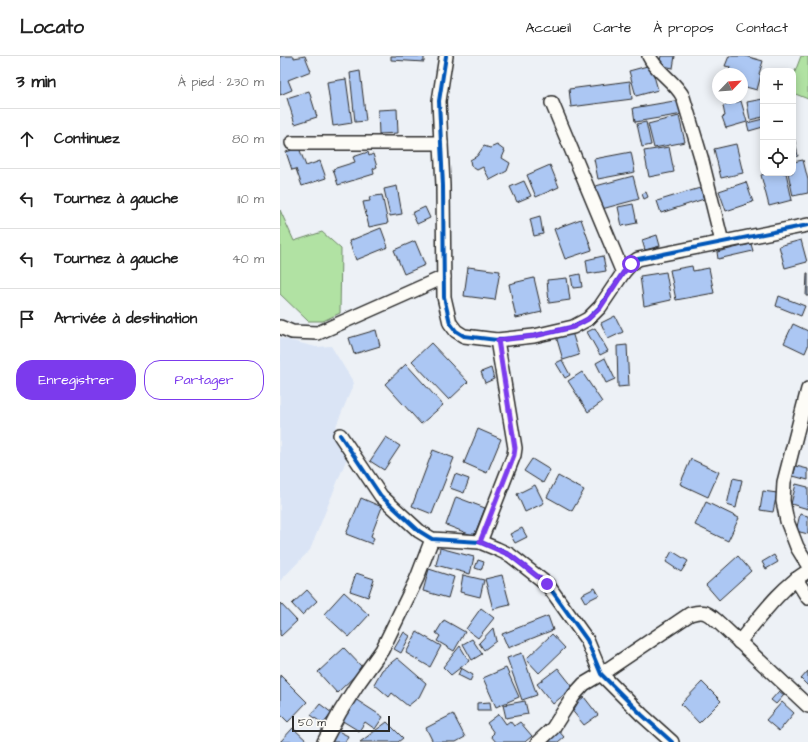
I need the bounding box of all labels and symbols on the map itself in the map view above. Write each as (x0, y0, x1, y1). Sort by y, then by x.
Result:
north arrow (712, 68, 748, 104)
route start (622, 255, 640, 273)
route end (538, 575, 556, 593)
scale bar (292, 714, 390, 733)

